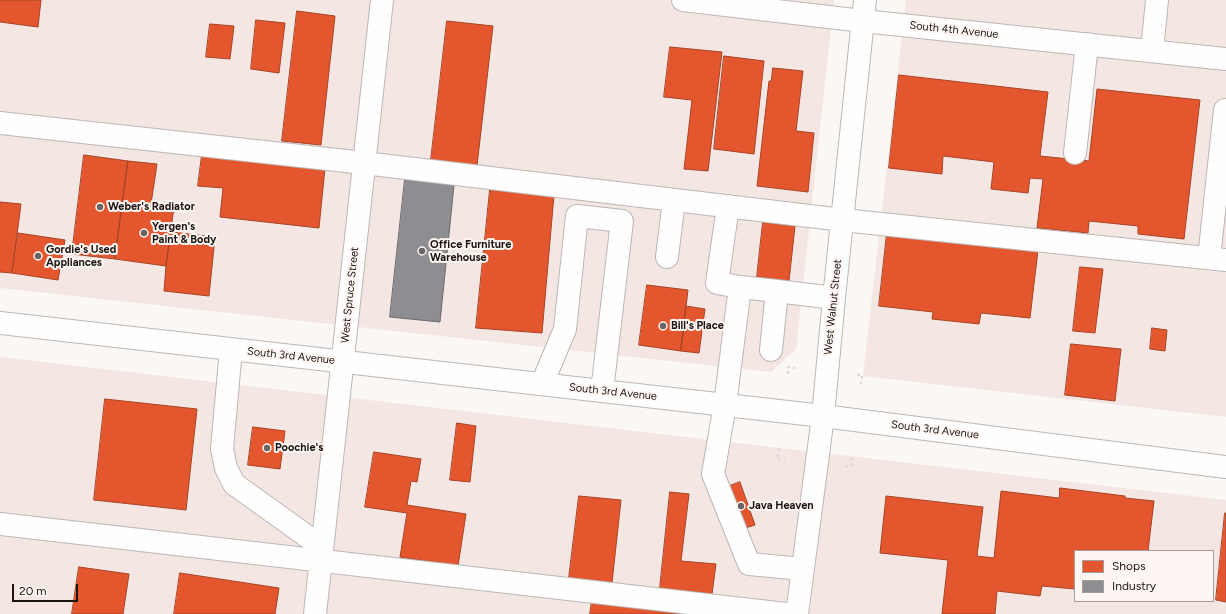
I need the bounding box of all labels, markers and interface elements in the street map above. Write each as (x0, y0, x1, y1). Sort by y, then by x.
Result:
street label: South 4th Avenue (909, 19, 999, 41)
place label: Weber's Radiator (108, 200, 195, 214)
marker: Weber's Radiator (95, 202, 105, 212)
place label: Yergen's Paint & Body (152, 220, 216, 246)
marker: Yergen's Paint & Body (139, 228, 149, 238)
place label: Office Furniture Warehouse (430, 238, 511, 264)
place label: Gordie's Used Appliances (46, 243, 116, 269)
street label: West Spruce Street (338, 246, 362, 344)
marker: Office Furniture Warehouse (417, 246, 427, 256)
marker: Gordie's Used Appliances (33, 251, 43, 261)
street label: West Walnut Street (821, 258, 845, 356)
place label: Bill's Place (671, 319, 724, 333)
marker: Bill's Place (658, 321, 668, 331)
street label: South 3rd Avenue (246, 345, 336, 367)
street label: South 3rd Avenue (568, 381, 658, 403)
street label: South 3rd Avenue (890, 418, 980, 442)
place label: Poochie's (275, 441, 323, 455)
marker: Poochie's (262, 443, 272, 453)
place label: Java Heaven (749, 499, 814, 513)
marker: Java Heaven (736, 501, 746, 511)
legend (1074, 550, 1214, 602)
text: Shops (1112, 559, 1146, 573)
scale bar (14, 576, 80, 602)
text: Industry (1112, 579, 1156, 593)
text: 20 m (19, 584, 47, 598)

